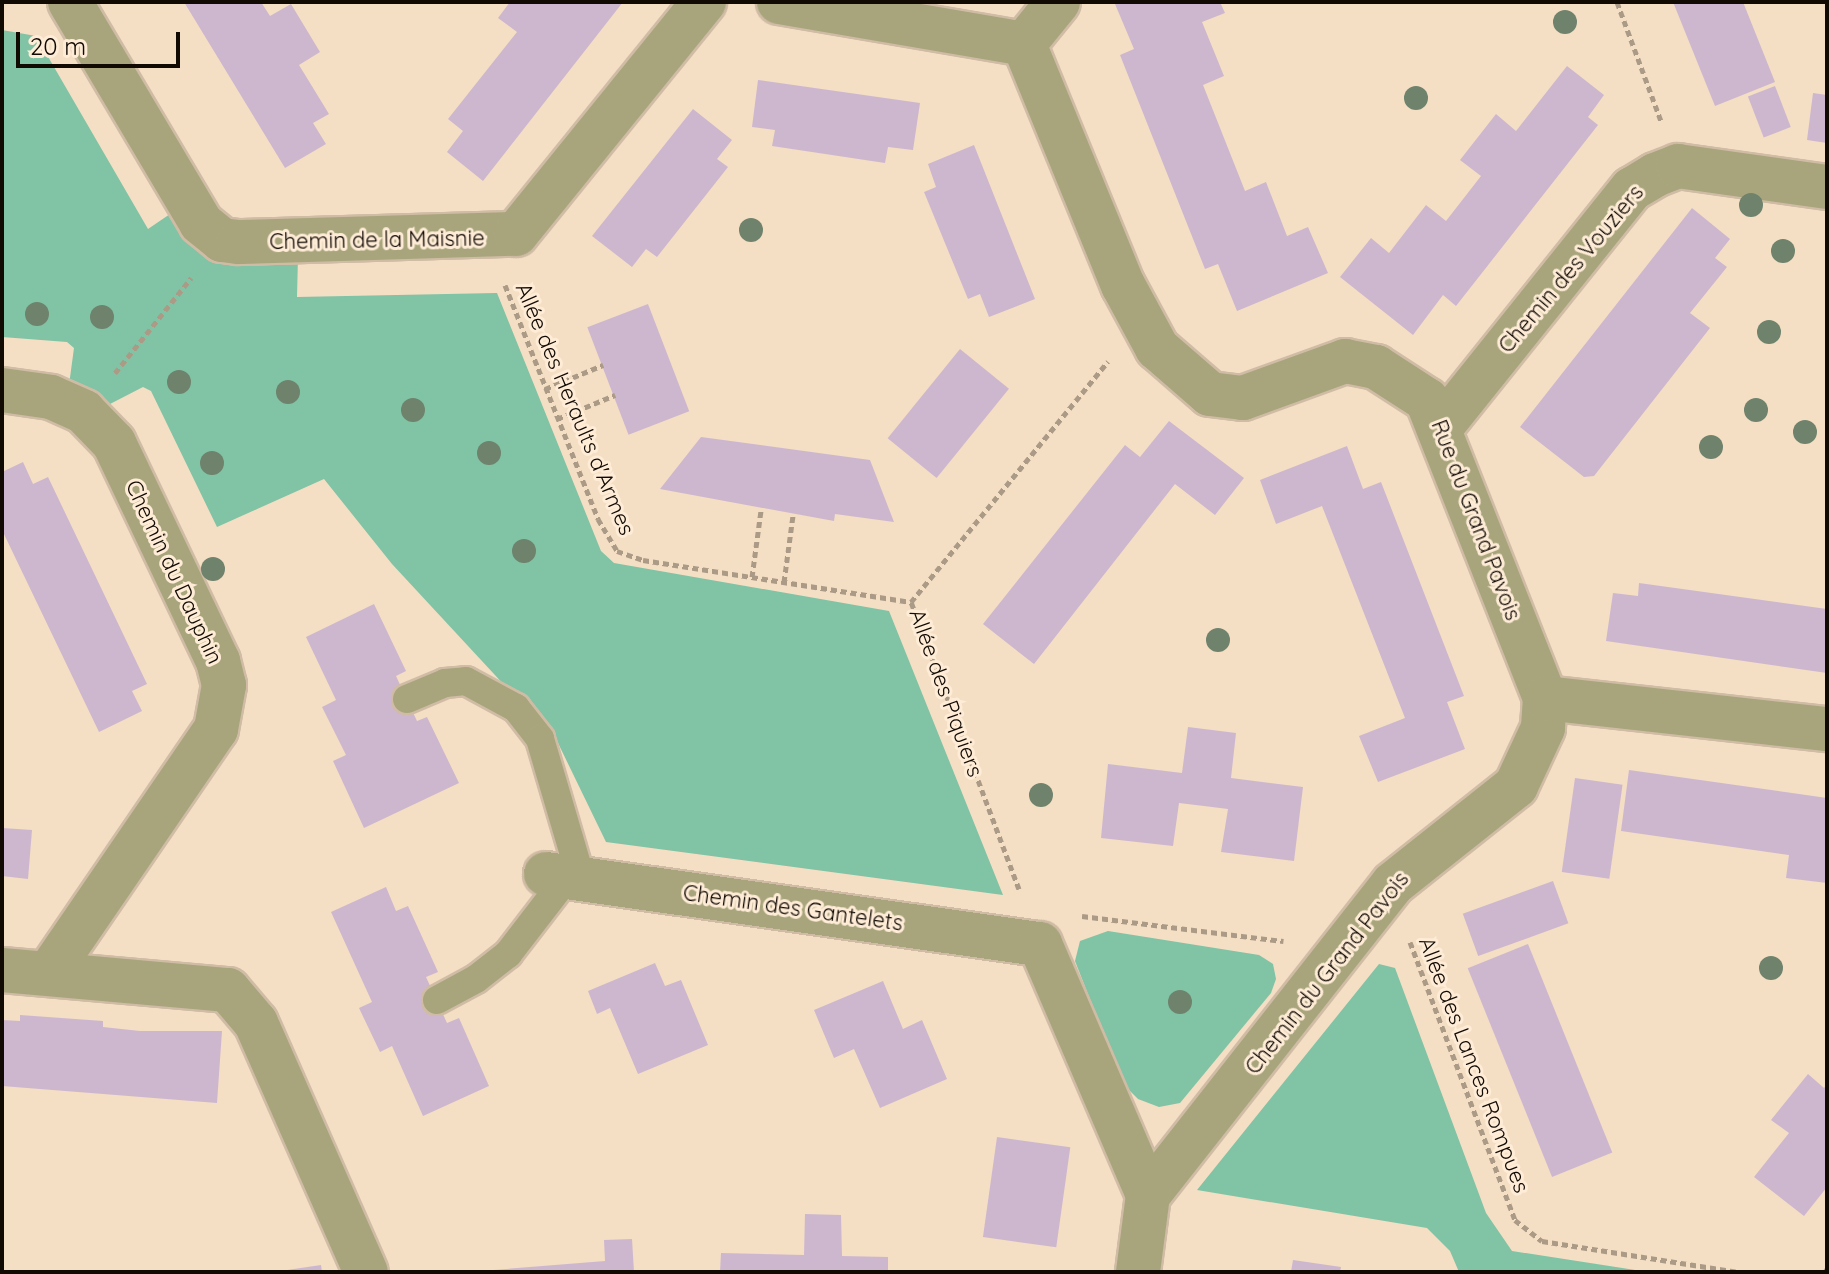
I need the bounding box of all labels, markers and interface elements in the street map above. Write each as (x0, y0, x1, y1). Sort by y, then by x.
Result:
scale bar (20, 16, 184, 66)
text: 20 m (30, 31, 86, 61)
street label: Chemin des Vouziers (1493, 180, 1649, 358)
street label: Chemin de la Maisnie (269, 225, 485, 255)
street label: Allée des Heraults d'Armes (510, 279, 640, 539)
street label: Rue du Grand Pavois (1426, 416, 1526, 624)
street label: Chemin du Dauphin (120, 476, 228, 668)
street label: Allée des Piquiers (903, 605, 989, 781)
street label: Chemin du Grand Pavois (1240, 866, 1414, 1080)
street label: Chemin des Gantelets (681, 879, 905, 937)
street label: Allée des Lances Rompues (1413, 934, 1535, 1196)

